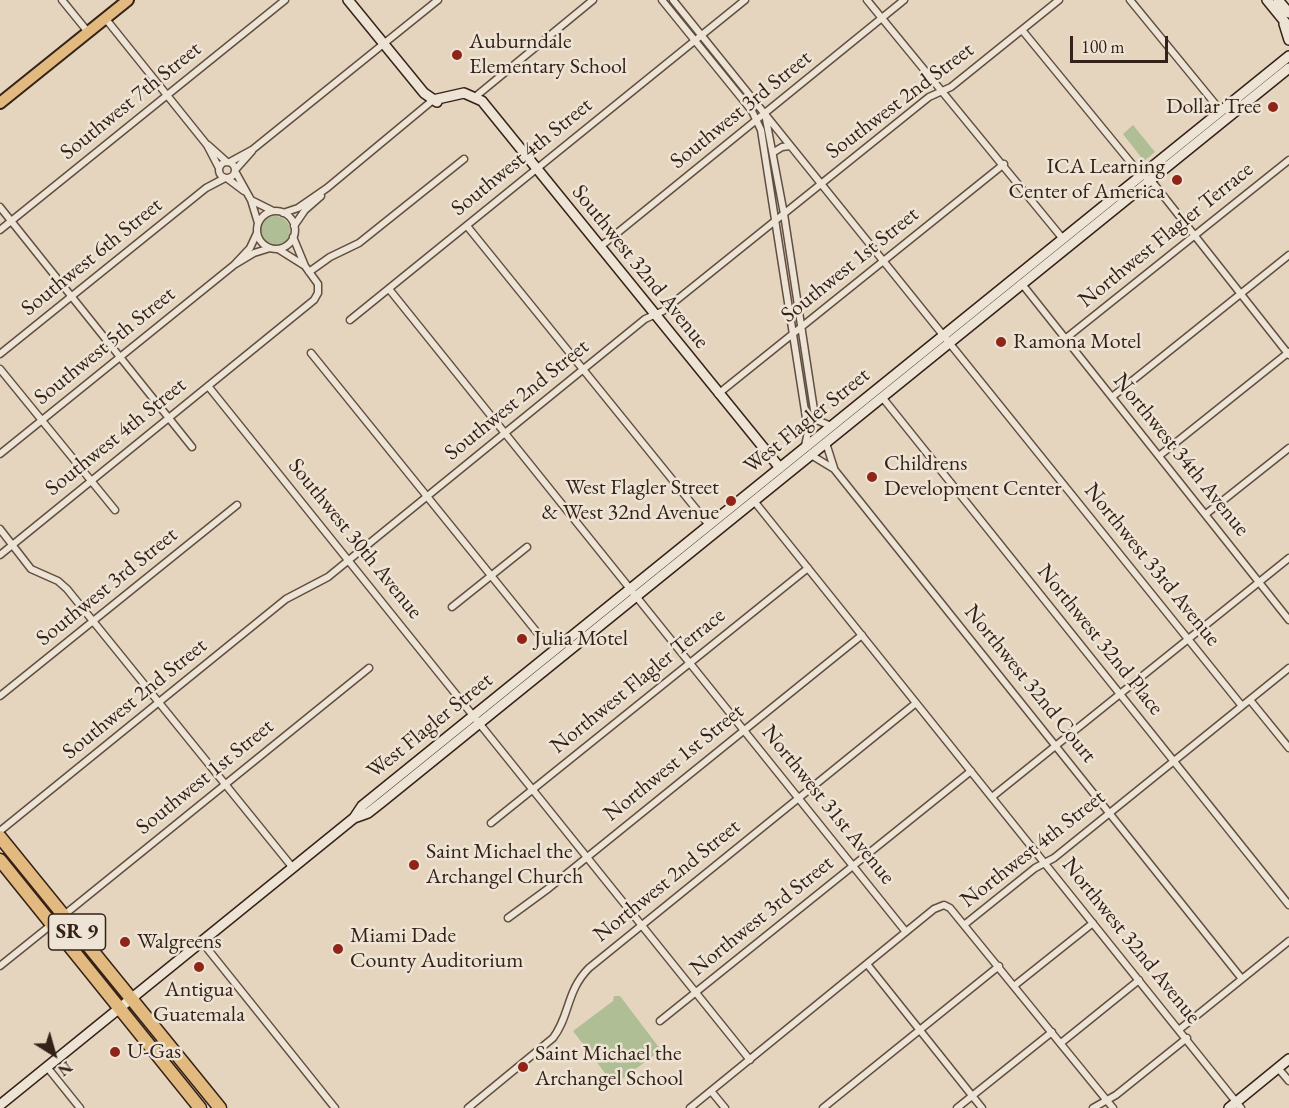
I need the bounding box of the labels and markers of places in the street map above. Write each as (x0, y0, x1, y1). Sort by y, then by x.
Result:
place label: Auburndale Elementary School (469, 29, 627, 80)
marker: Auburndale Elementary School (450, 48, 464, 62)
place label: Dollar Tree (1166, 94, 1261, 120)
marker: Dollar Tree (1266, 100, 1280, 114)
place label: ICA Learning Center of America (1009, 154, 1165, 206)
marker: ICA Learning Center of America (1170, 173, 1184, 187)
place label: Ramona Motel (1013, 329, 1141, 355)
marker: Ramona Motel (994, 335, 1008, 349)
place label: Childrens Development Center (884, 451, 1062, 502)
marker: Childrens Development Center (865, 470, 879, 484)
place label: West Flagler Street & West 32nd Avenue (542, 475, 719, 526)
marker: West Flagler Street & West 32nd Avenue (724, 494, 738, 508)
place label: Julia Motel (534, 626, 628, 652)
marker: Julia Motel (515, 632, 529, 646)
place label: Saint Michael the Archangel Church (426, 839, 583, 890)
marker: Saint Michael the Archangel Church (407, 858, 421, 872)
place label: Miami Dade County Auditorium (350, 923, 523, 974)
place label: Walgreens (137, 929, 222, 955)
marker: Walgreens (118, 935, 132, 949)
marker: Miami Dade County Auditorium (331, 942, 345, 956)
marker: Antigua Guatemala (192, 960, 206, 974)
place label: Antigua Guatemala (153, 977, 245, 1028)
place label: U-Gas (127, 1039, 181, 1065)
place label: Saint Michael the Archangel School (535, 1041, 683, 1092)
marker: U-Gas (108, 1045, 122, 1059)
marker: Saint Michael the Archangel School (516, 1060, 530, 1074)

